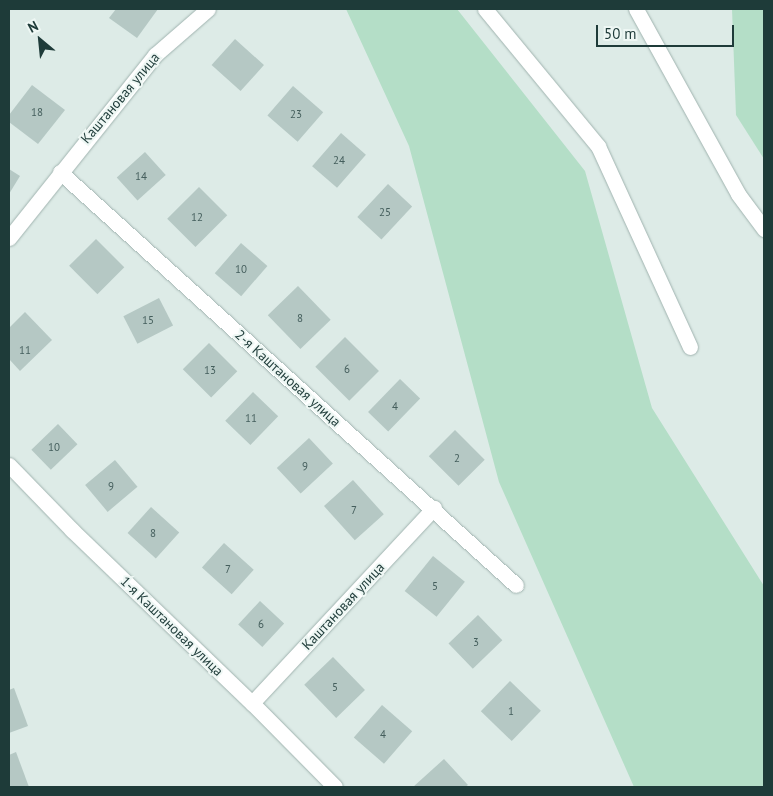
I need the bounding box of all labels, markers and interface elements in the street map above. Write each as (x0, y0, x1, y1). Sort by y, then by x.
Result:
north arrow (15, 15, 65, 65)
scale bar (598, 15, 736, 47)
text: N (25, 17, 41, 37)
text: 50 m (604, 24, 637, 43)
street label: Каштановая улица (77, 49, 163, 147)
house number: 18 (31, 105, 43, 119)
house number: 23 (290, 107, 302, 121)
house number: 24 (333, 153, 345, 167)
house number: 14 (135, 169, 147, 183)
house number: 25 (379, 205, 391, 219)
house number: 12 (191, 210, 203, 224)
house number: 10 (235, 262, 247, 276)
house number: 8 (297, 311, 303, 325)
house number: 15 (142, 313, 154, 327)
street label: 2-я Каштановая улица (232, 326, 344, 430)
house number: 11 (19, 343, 31, 357)
house number: 6 (344, 362, 350, 376)
house number: 13 (204, 363, 216, 377)
house number: 4 (392, 399, 398, 413)
house number: 11 (245, 411, 257, 425)
house number: 10 (48, 440, 60, 454)
house number: 2 (454, 451, 460, 465)
house number: 9 (302, 459, 308, 473)
house number: 9 (108, 479, 114, 493)
house number: 7 (351, 503, 357, 517)
house number: 8 (150, 526, 156, 540)
street label: Каштановая улица (298, 559, 388, 653)
house number: 7 (225, 562, 231, 576)
street label: 1-я Каштановая улица (117, 573, 227, 679)
house number: 5 (432, 579, 438, 593)
house number: 6 (258, 617, 264, 631)
house number: 3 (473, 635, 479, 649)
house number: 5 (332, 680, 338, 694)
house number: 1 (508, 704, 514, 718)
house number: 4 (380, 727, 386, 741)

